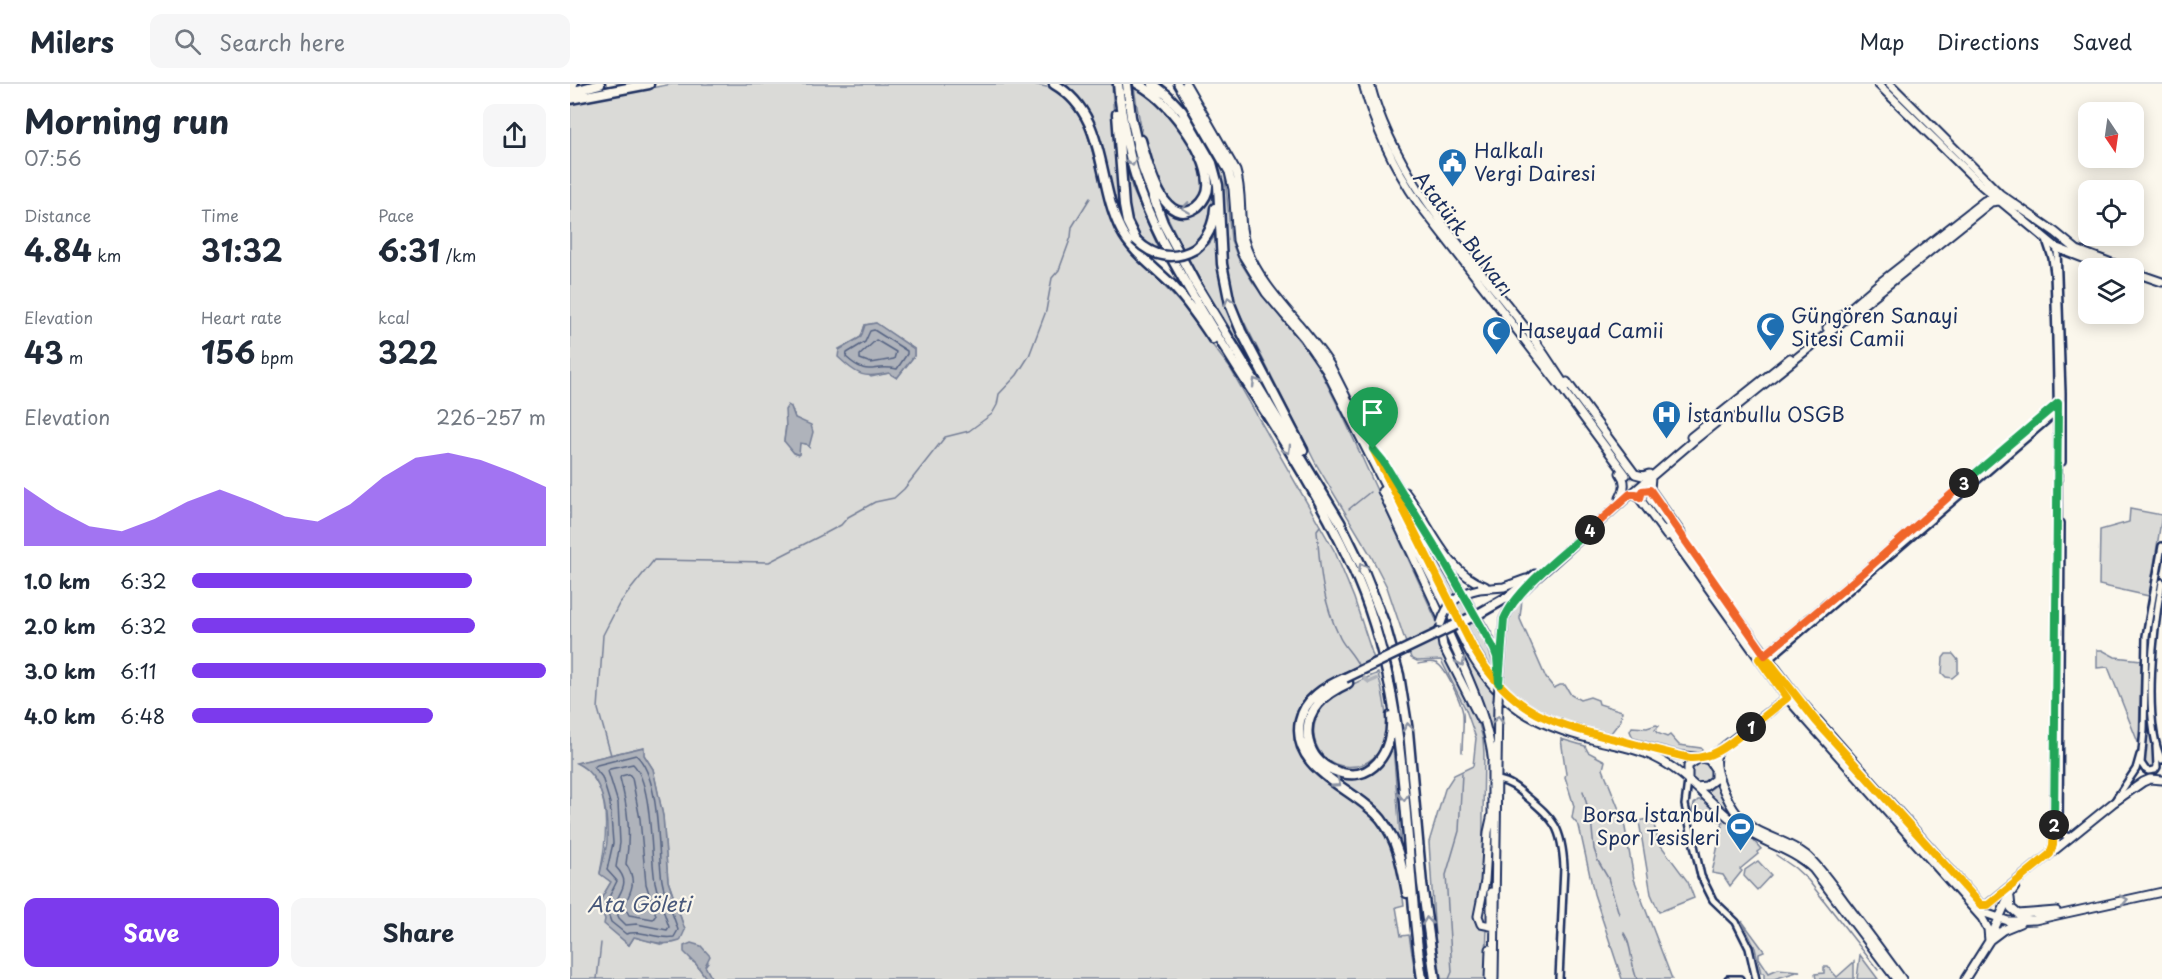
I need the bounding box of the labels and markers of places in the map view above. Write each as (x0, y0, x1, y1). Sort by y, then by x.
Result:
place label: Halkalı Vergi Dairesi (1474, 135, 1596, 188)
public building icon: Halkalı Vergi Dairesi (1437, 146, 1469, 188)
place label: Güngören Sanayi Sitesi Camii (1791, 300, 1958, 353)
mosque icon: Güngören Sanayi Sitesi Camii (1754, 310, 1786, 352)
mosque icon: Haseyad Camii (1481, 314, 1513, 356)
place label: Haseyad Camii (1518, 315, 1664, 345)
pin (1347, 387, 1398, 449)
hospital icon: İstanbullu OSGB (1650, 398, 1682, 440)
place label: İstanbullu OSGB (1687, 399, 1845, 429)
pin: 3 (1949, 468, 1979, 498)
pin: 4 (1575, 515, 1605, 545)
pin: 1 (1736, 712, 1766, 742)
place label: Borsa İstanbul Spor Tesisleri (1581, 799, 1720, 852)
sports icon: Borsa İstanbul Spor Tesisleri (1725, 810, 1757, 852)
pin: 2 (2039, 810, 2069, 840)

